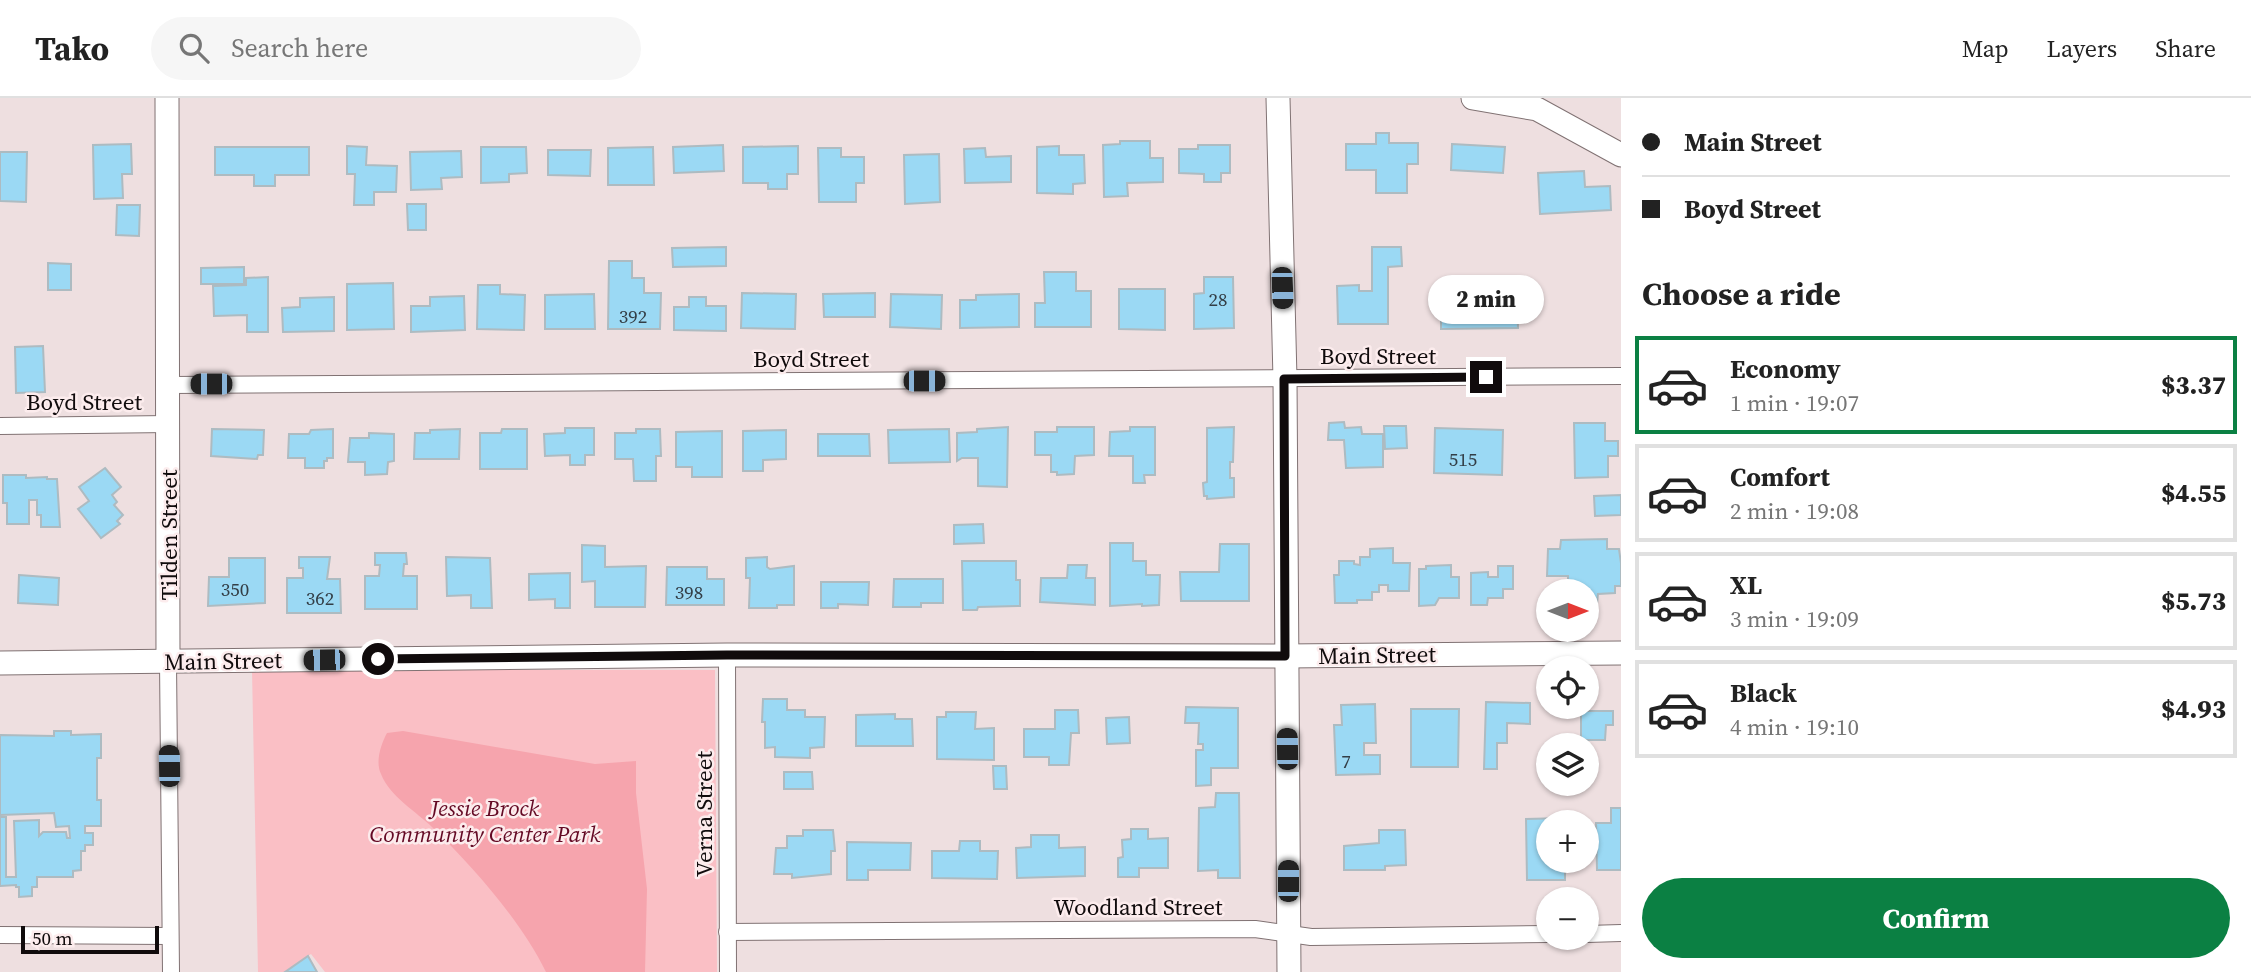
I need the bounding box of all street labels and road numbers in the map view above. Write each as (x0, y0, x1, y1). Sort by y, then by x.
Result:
street label: Boyd Street (1320, 340, 1437, 372)
street label: Boyd Street (753, 343, 870, 375)
street label: Boyd Street (26, 386, 143, 418)
street label: Tilden Street (153, 469, 185, 601)
street label: Main Street (1318, 638, 1437, 672)
street label: Main Street (164, 644, 283, 678)
street label: Verna Street (688, 751, 720, 877)
street label: Woodland Street (1054, 891, 1223, 923)

